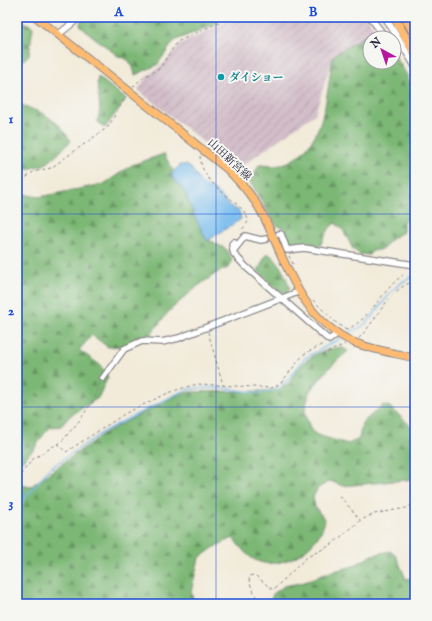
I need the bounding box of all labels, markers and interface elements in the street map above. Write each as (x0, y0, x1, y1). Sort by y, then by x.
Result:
text: A (114, 4, 125, 21)
text: B (309, 4, 318, 21)
north arrow (362, 30, 402, 70)
text: N (367, 34, 385, 52)
place label: ダイショー (229, 71, 284, 85)
marker: ダイショー (216, 72, 226, 82)
text: 1 (9, 111, 14, 128)
street label: 山田新宮線 (204, 136, 254, 184)
text: 2 (8, 303, 14, 320)
text: 3 (9, 495, 14, 512)

